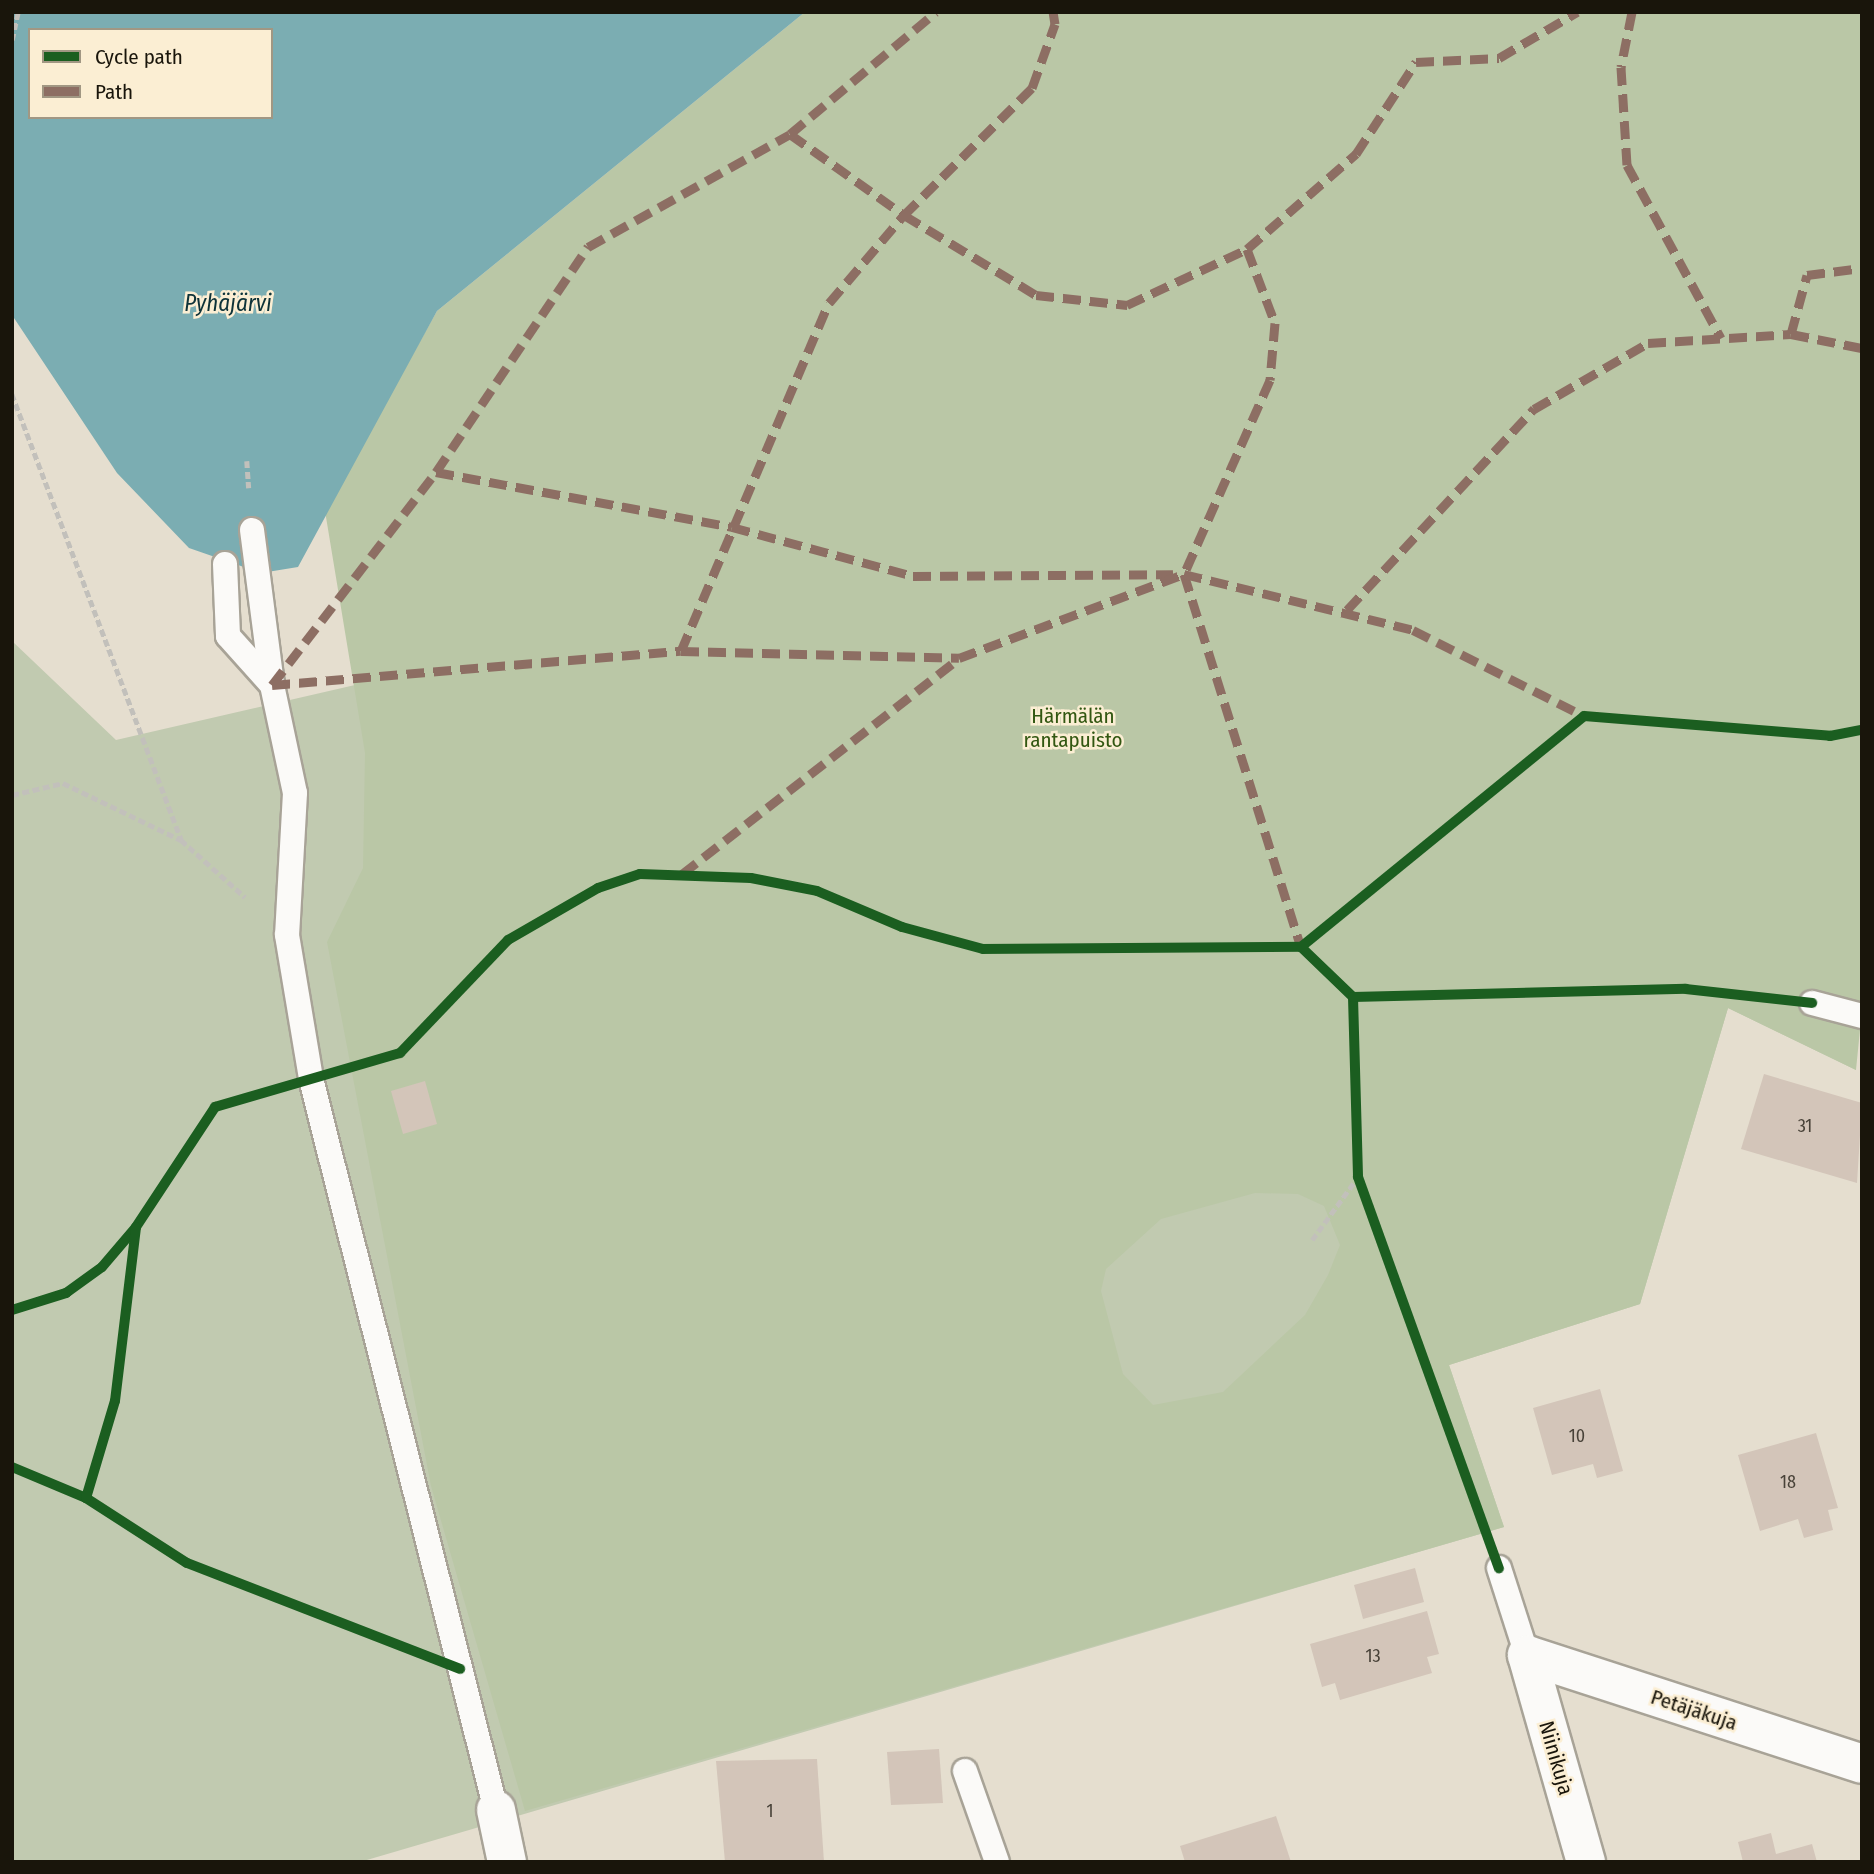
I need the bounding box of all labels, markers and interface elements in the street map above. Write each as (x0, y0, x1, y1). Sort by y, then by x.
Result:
legend (28, 28, 273, 119)
text: Cycle path (95, 44, 183, 70)
text: Path (95, 79, 133, 105)
water label: Pyhäjärvi (184, 289, 272, 317)
park label: Härmälän rantapuisto (1023, 703, 1123, 753)
house number: 31 (1798, 1115, 1812, 1137)
house number: 10 (1569, 1425, 1585, 1447)
house number: 18 (1780, 1471, 1796, 1493)
house number: 13 (1365, 1645, 1381, 1667)
street label: Petäjäkuja (1648, 1684, 1740, 1736)
street label: Niinikuja (1533, 1718, 1579, 1798)
house number: 1 (766, 1800, 774, 1822)

